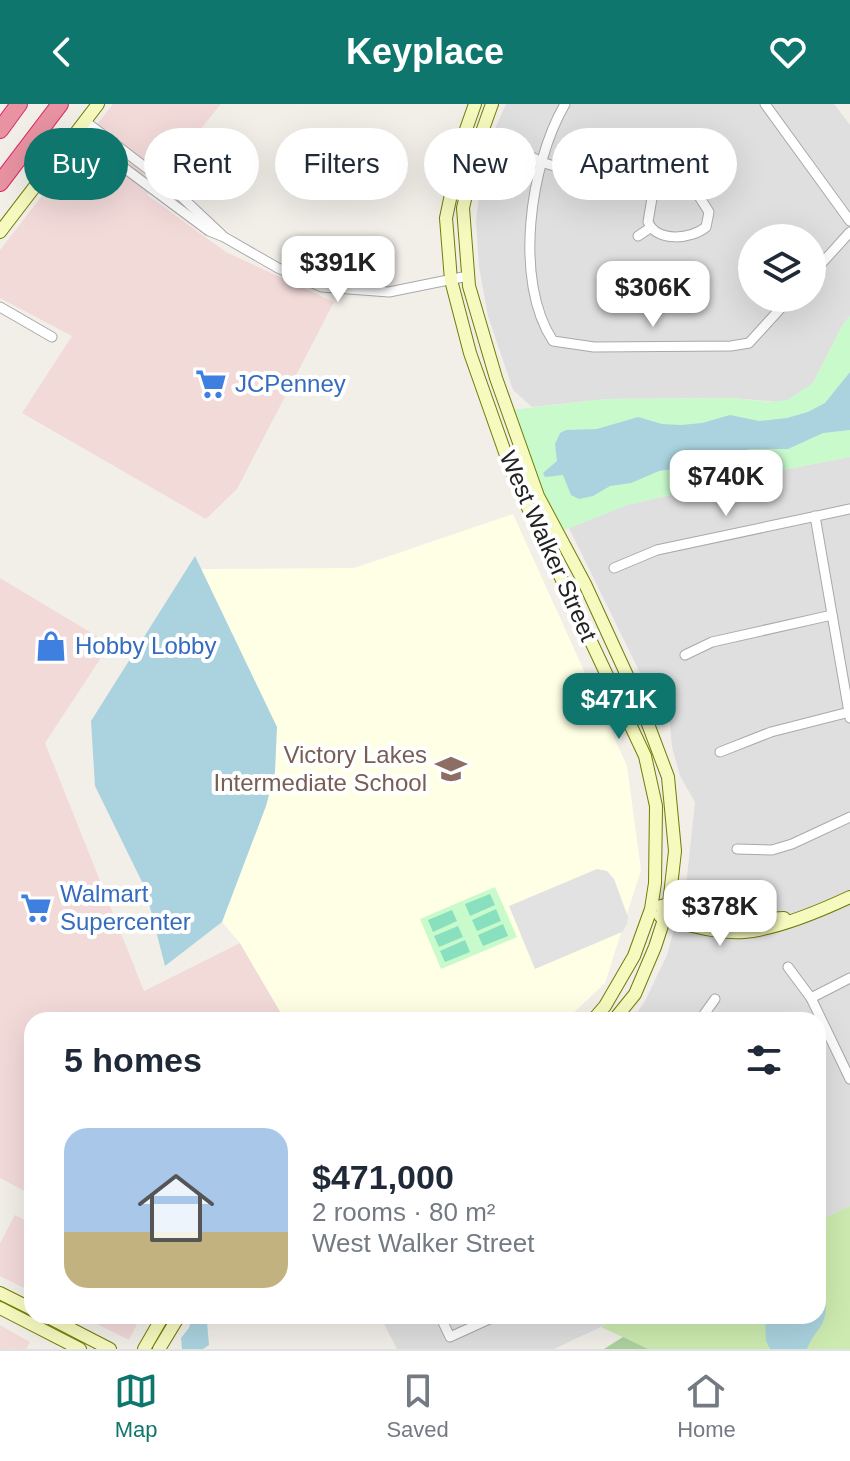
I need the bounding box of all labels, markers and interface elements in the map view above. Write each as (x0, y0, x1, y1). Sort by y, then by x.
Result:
icon: back (40, 30, 84, 74)
icon: heart (766, 30, 810, 74)
text: Keyplace (346, 31, 504, 72)
chip: Buy (24, 128, 128, 200)
chip: Rent (144, 128, 259, 200)
chip: Filters (275, 128, 408, 200)
chip: New (424, 128, 536, 200)
chip: Apartment (552, 128, 737, 200)
map controls (738, 224, 826, 312)
button: layers (738, 224, 826, 312)
pin: $391K (282, 236, 394, 304)
text: $391K (300, 247, 376, 277)
pin: $306K (597, 261, 709, 329)
text: $306K (615, 272, 691, 302)
supermarket icon: JCPenney (194, 367, 228, 401)
place label: JCPenney (235, 370, 346, 397)
street label: West Walker Street (494, 446, 603, 645)
pin: $740K (670, 450, 782, 518)
text: $740K (688, 461, 764, 491)
shop icon: Hobby Lobby (34, 629, 68, 663)
place label: Hobby Lobby (75, 632, 216, 659)
pin: $471K (563, 673, 675, 741)
text: $471K (581, 684, 657, 714)
place label: Victory Lakes Intermediate School (214, 741, 427, 796)
school or university icon: Victory Lakes Intermediate School (434, 752, 468, 786)
place label: Walmart Supercenter (60, 880, 191, 935)
pin: $378K (664, 880, 776, 948)
supermarket icon: Walmart Supercenter (19, 891, 53, 925)
text: $378K (682, 891, 758, 921)
icon: filters (742, 1038, 786, 1082)
text: 5 homes (64, 1041, 202, 1079)
text: $471,000 (312, 1158, 454, 1196)
icon: home (128, 1160, 224, 1256)
text: 2 rooms · 80 m² (312, 1197, 496, 1227)
text: West Walker Street (312, 1228, 535, 1258)
tab: Map (114, 1369, 158, 1443)
tab: Saved (386, 1369, 449, 1443)
tab: Home (677, 1369, 736, 1443)

